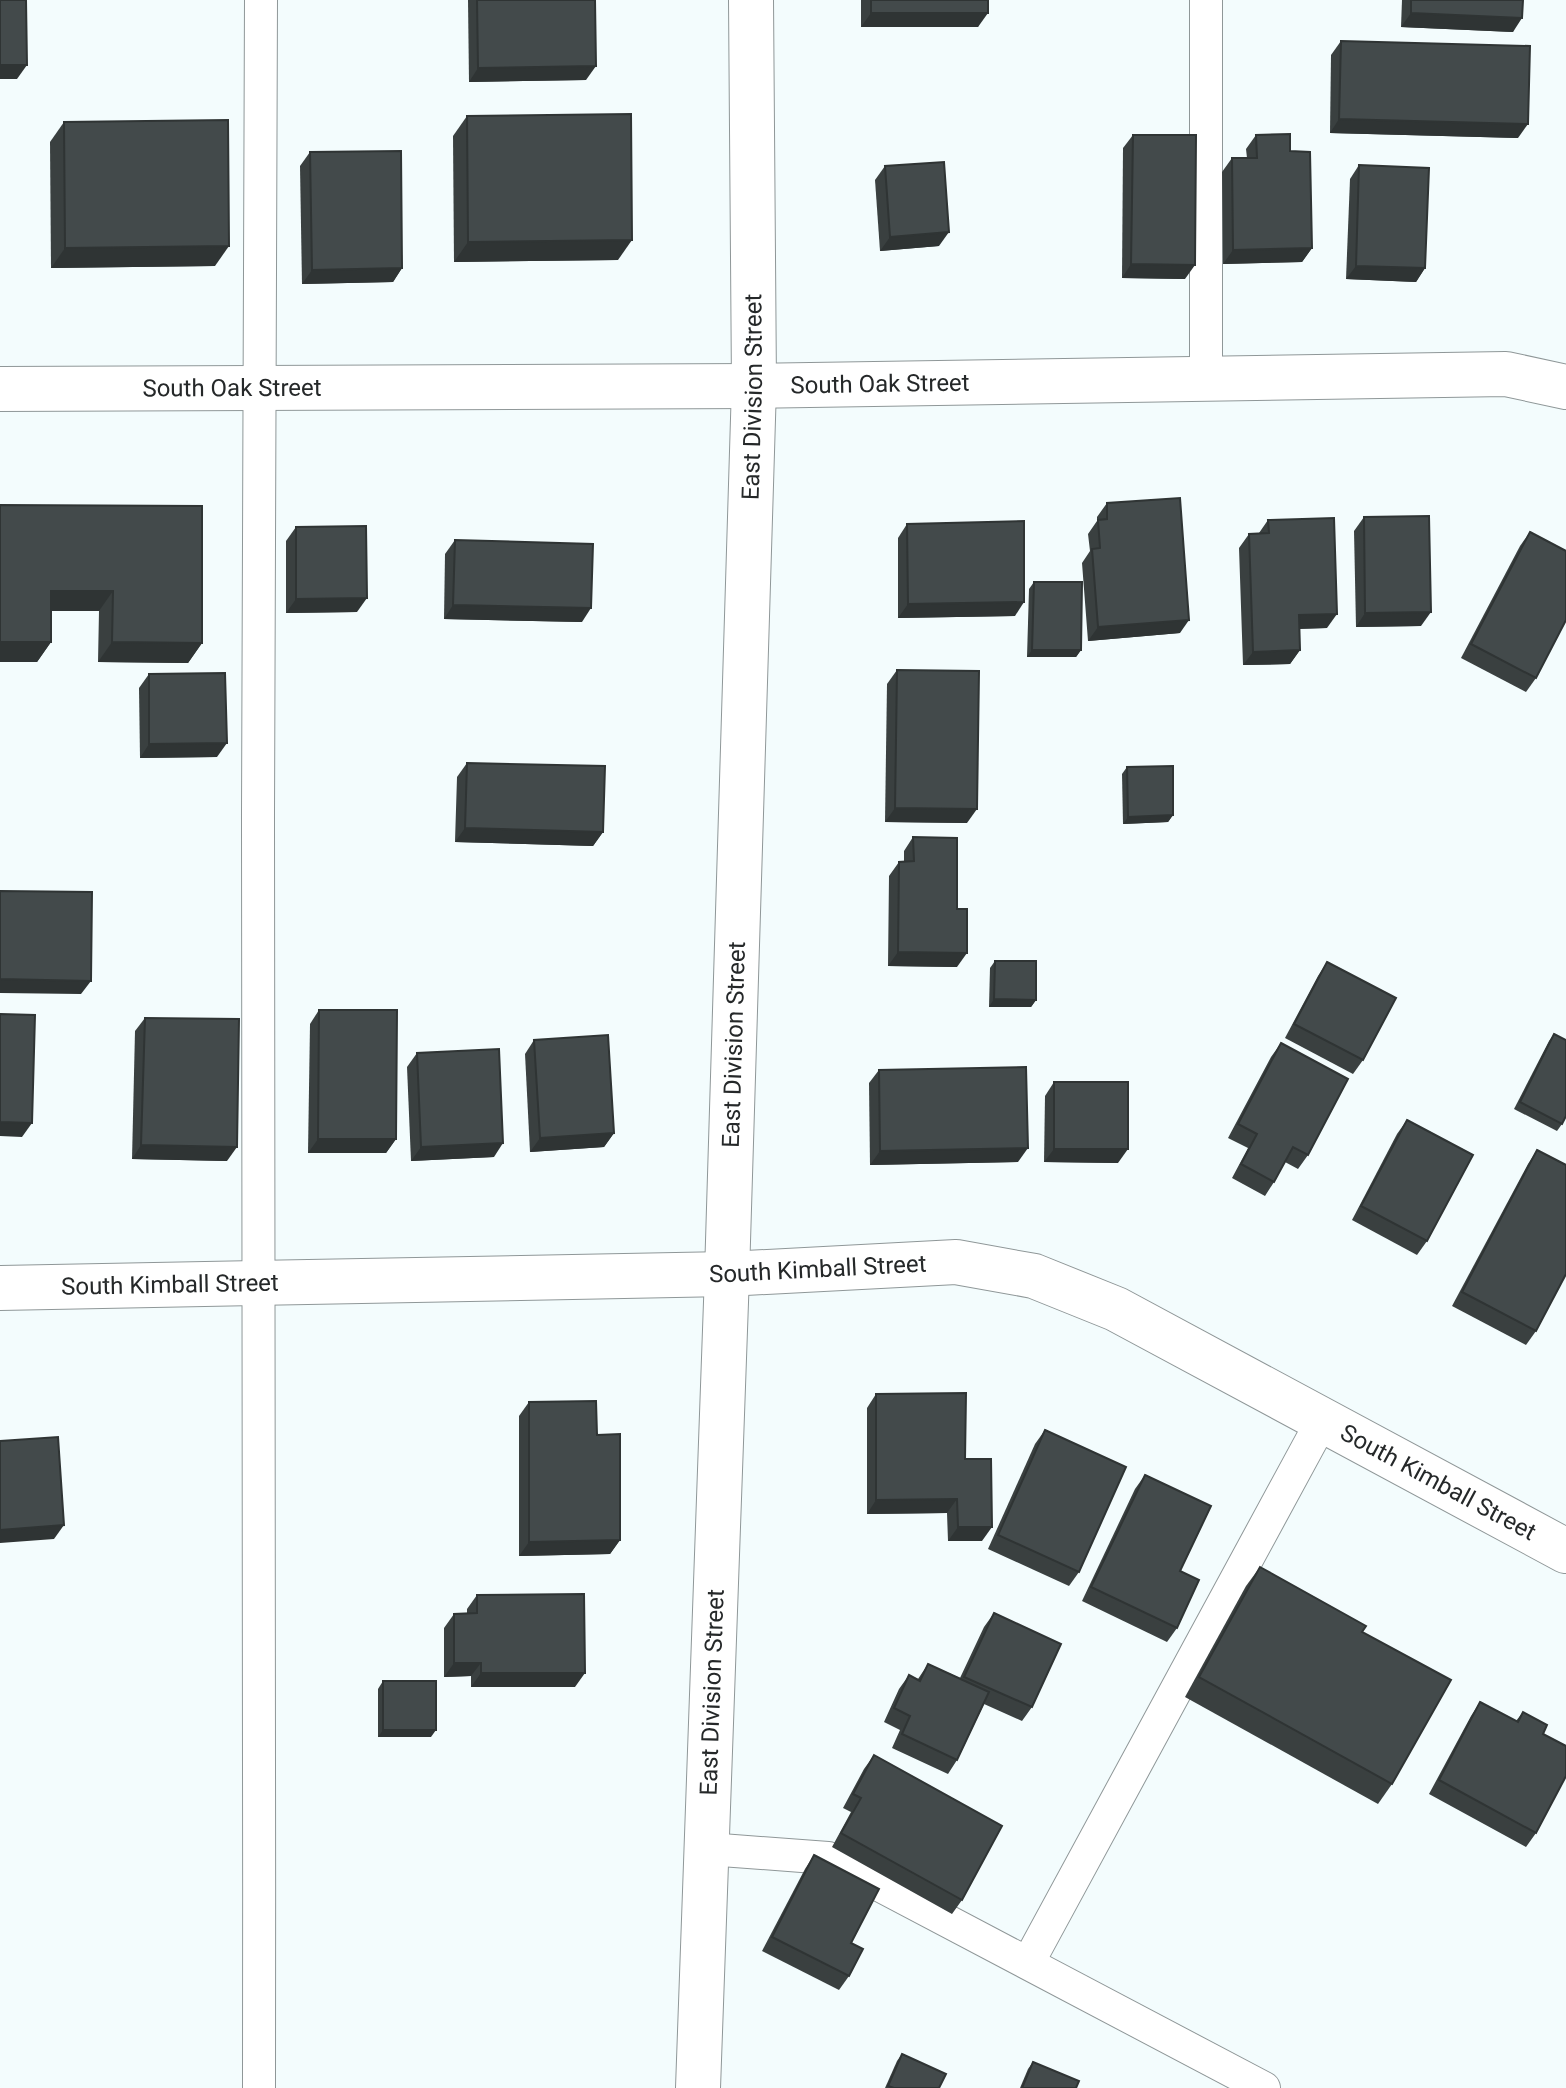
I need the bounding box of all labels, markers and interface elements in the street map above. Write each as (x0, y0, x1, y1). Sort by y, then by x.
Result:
street label: East Division Street (737, 293, 768, 501)
street label: South Oak Street (790, 369, 970, 399)
street label: South Oak Street (142, 374, 322, 402)
street label: East Division Street (717, 941, 751, 1148)
street label: South Kimball Street (709, 1250, 927, 1288)
street label: South Kimball Street (61, 1269, 279, 1301)
street label: South Kimball Street (1336, 1418, 1541, 1546)
street label: East Division Street (694, 1588, 730, 1796)

